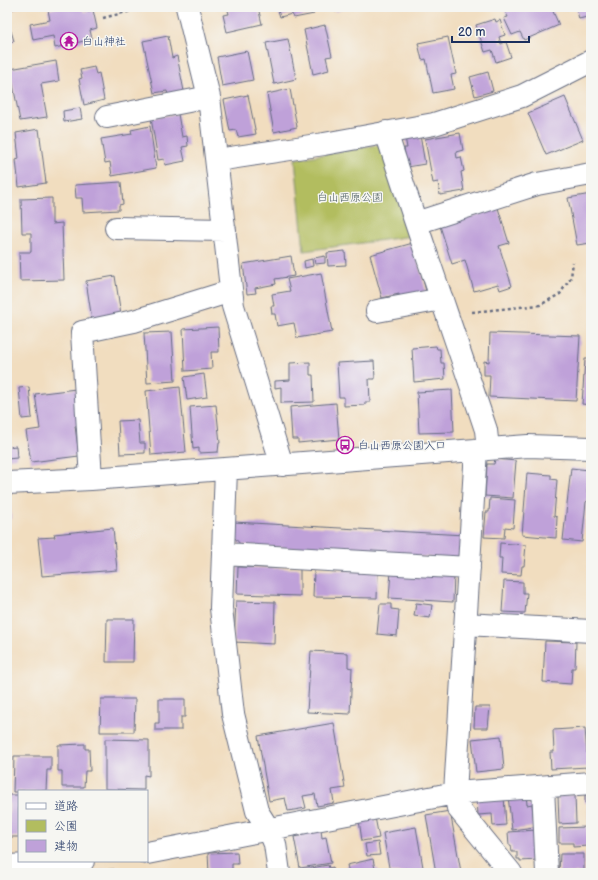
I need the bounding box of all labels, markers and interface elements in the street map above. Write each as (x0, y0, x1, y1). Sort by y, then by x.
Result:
scale bar (452, 18, 529, 44)
text: 20 m (458, 25, 485, 40)
temple icon: 白山神社 (59, 31, 79, 51)
place label: 白山神社 (82, 35, 126, 48)
park label: 白山西原公園 (317, 191, 383, 204)
bus stop icon: 白山西原公園入口 (335, 435, 355, 455)
place label: 白山西原公園入口 (358, 439, 446, 452)
legend (18, 790, 148, 862)
text: 道路 (54, 799, 78, 814)
text: 公園 (54, 819, 78, 834)
text: 建物 (54, 839, 78, 854)

